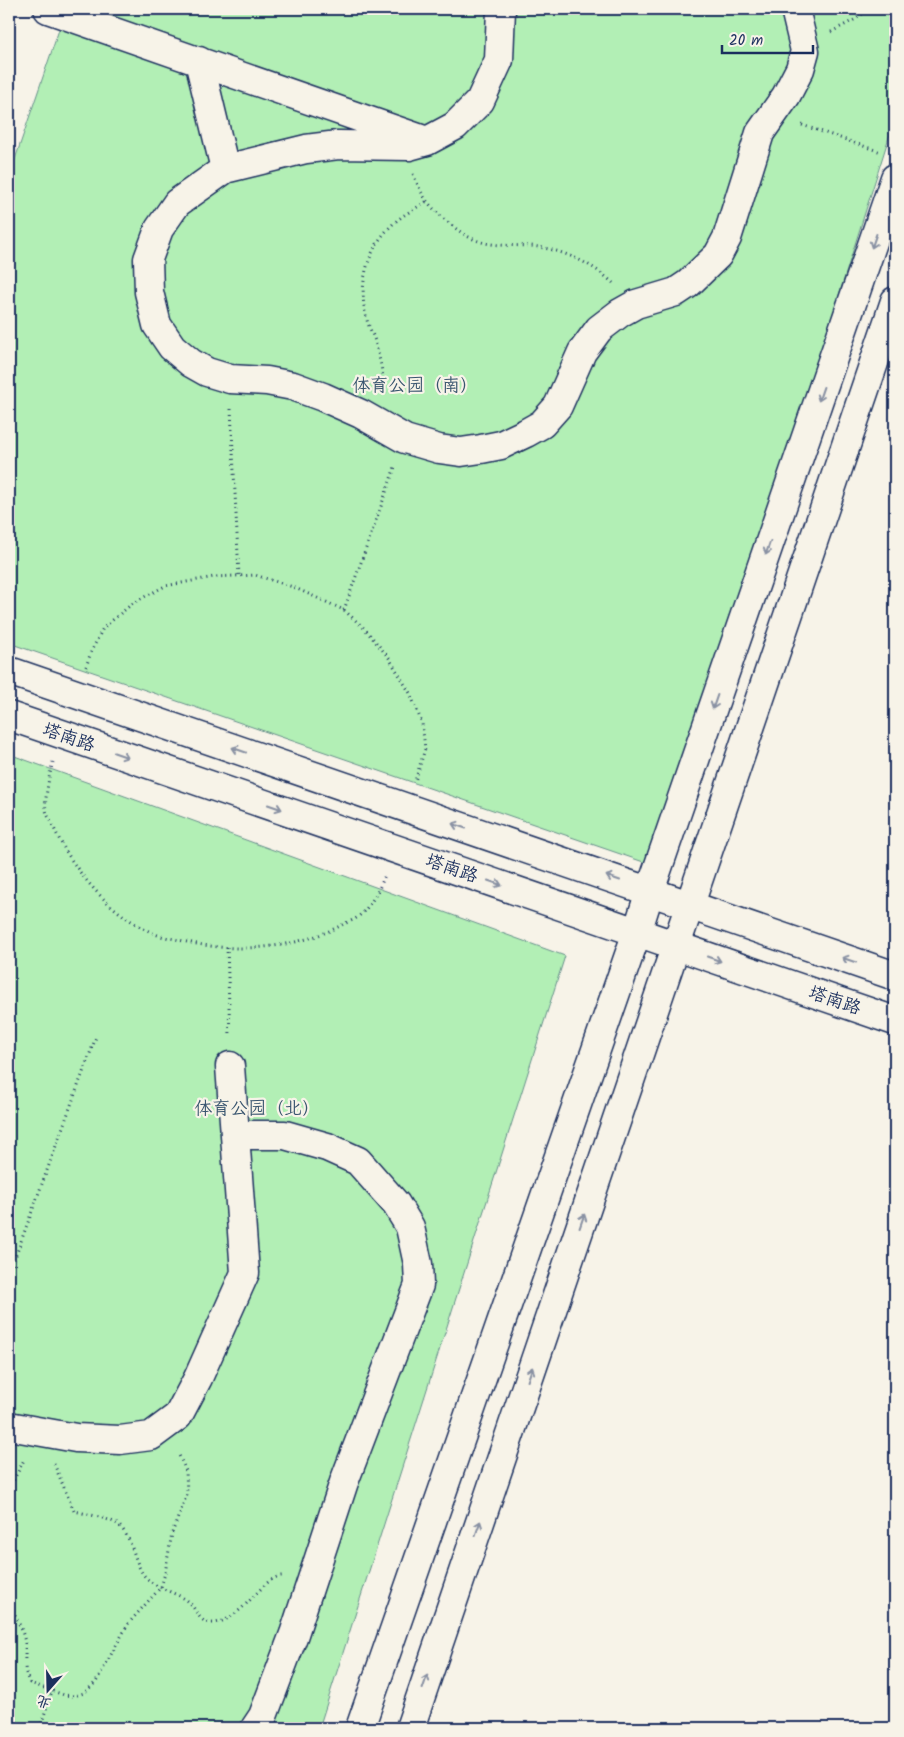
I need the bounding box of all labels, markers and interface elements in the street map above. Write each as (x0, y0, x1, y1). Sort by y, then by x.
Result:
scale bar (722, 22, 813, 54)
text: 20 m (729, 29, 763, 53)
one-way arrow (869, 232, 878, 248)
park label: 体育公园（南） (352, 372, 478, 401)
one-way arrow (816, 386, 825, 402)
one-way arrow (763, 540, 772, 555)
one-way arrow (710, 693, 719, 709)
street label: 塔南路 (38, 716, 99, 761)
one-way arrow (232, 745, 247, 754)
one-way arrow (113, 750, 129, 760)
one-way arrow (266, 803, 282, 812)
one-way arrow (452, 821, 467, 830)
street label: 塔南路 (421, 847, 482, 892)
one-way arrow (606, 873, 621, 882)
one-way arrow (486, 879, 502, 888)
one-way arrow (706, 954, 722, 964)
one-way arrow (842, 955, 857, 964)
street label: 塔南路 (804, 979, 865, 1024)
park label: 体育公园（北） (194, 1095, 320, 1124)
one-way arrow (578, 1213, 588, 1229)
one-way arrow (526, 1367, 535, 1383)
one-way arrow (473, 1521, 483, 1537)
north arrow (22, 1664, 72, 1714)
one-way arrow (421, 1675, 430, 1690)
text: 北 (34, 1689, 54, 1714)

